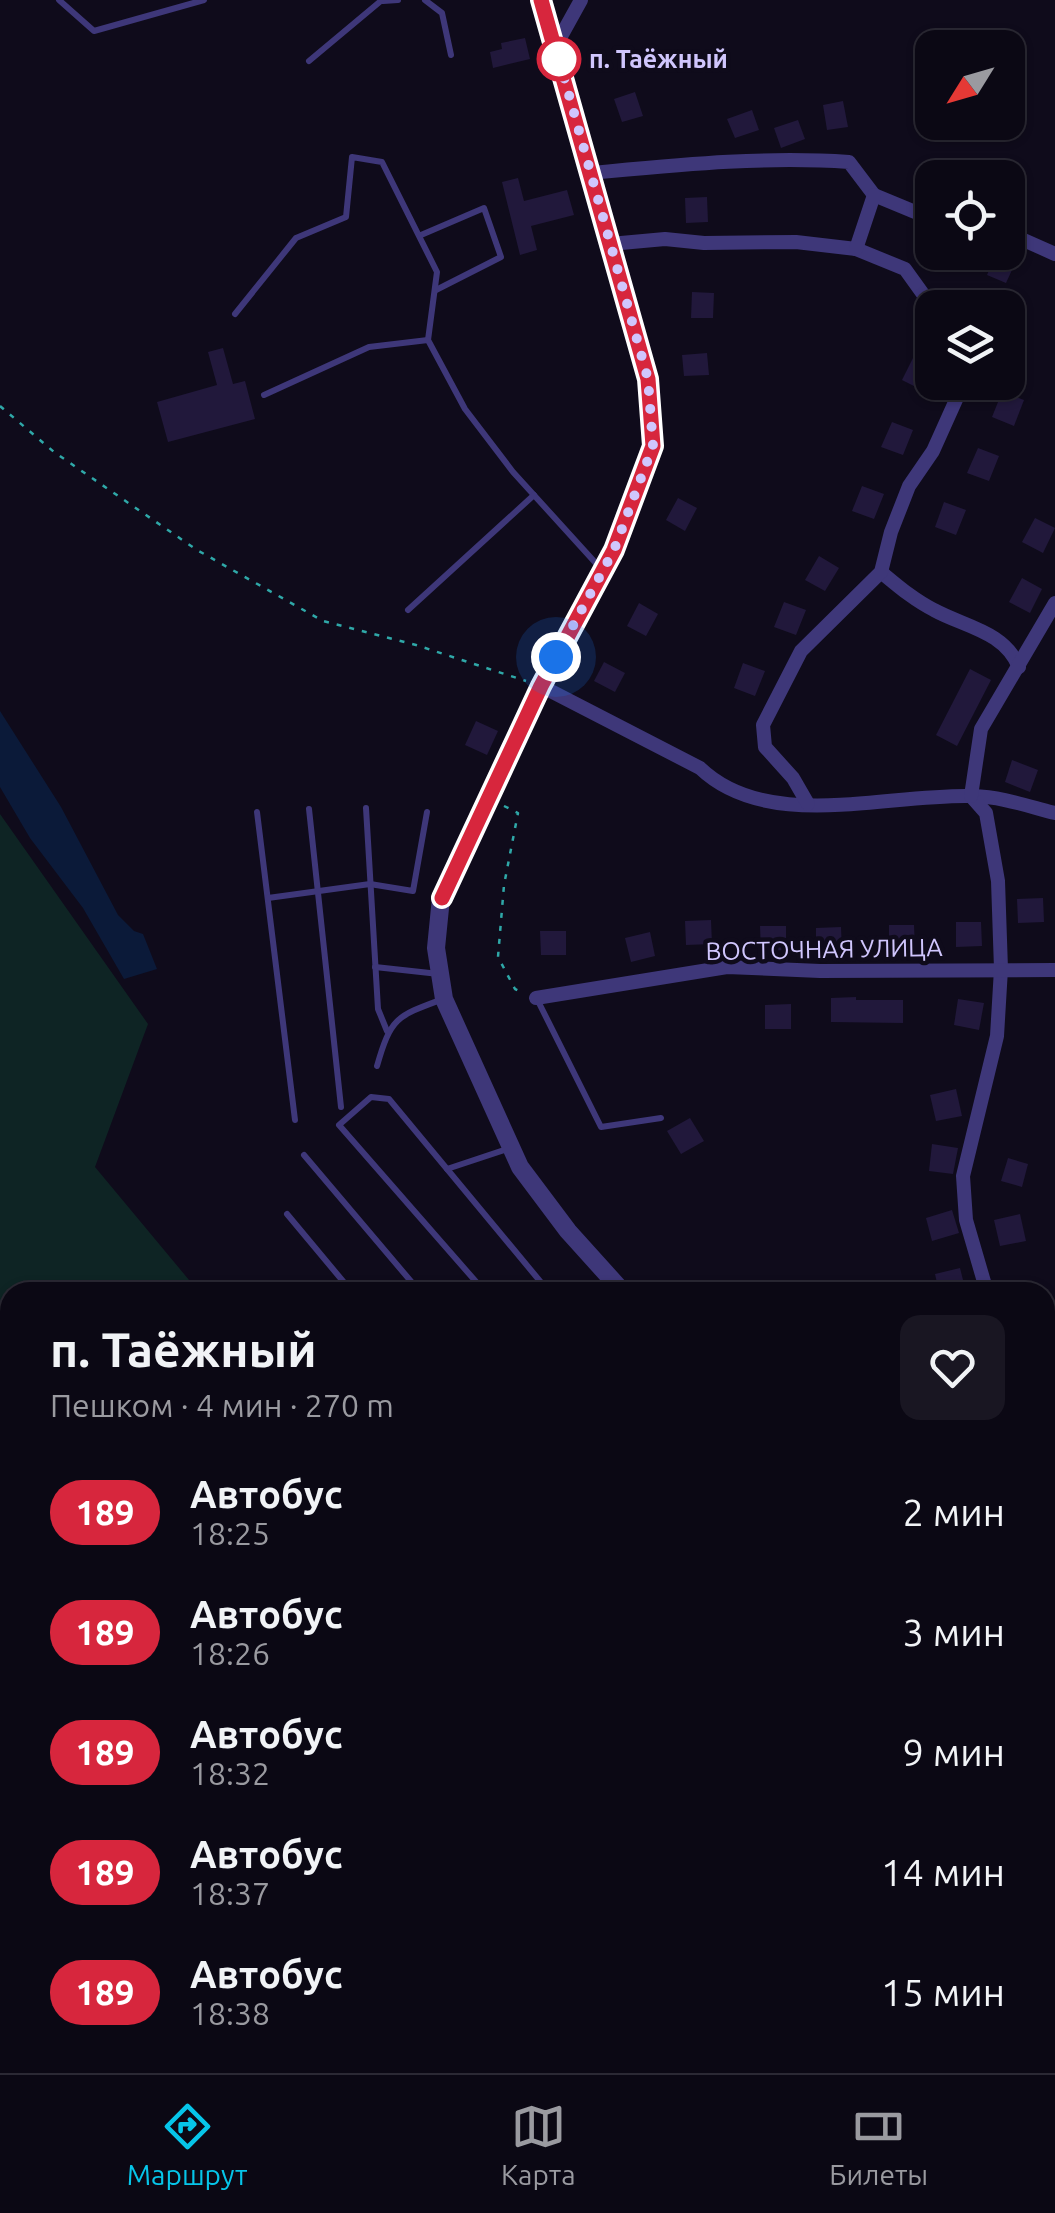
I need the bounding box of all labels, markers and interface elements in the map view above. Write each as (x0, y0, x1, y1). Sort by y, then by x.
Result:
north arrow (915, 30, 1025, 140)
map controls (915, 30, 1025, 400)
marker: п. Таёжный (538, 38, 580, 80)
place label: п. Таёжный (589, 45, 728, 73)
button: locate (915, 160, 1025, 270)
button: layers (915, 290, 1025, 400)
your location (531, 632, 581, 682)
street label: ВОСТОЧНАЯ УЛИЦА (705, 933, 943, 965)
button: heart (900, 1315, 1005, 1420)
text: п. Таёжный (50, 1322, 317, 1376)
text: Пешком · 4 мин · 270 m (50, 1387, 394, 1423)
text: Автобус (190, 1473, 343, 1515)
text: 2 мин (903, 1491, 1005, 1533)
text: 189 (75, 1492, 135, 1532)
text: 18:25 (190, 1515, 270, 1551)
text: Автобус (190, 1593, 343, 1635)
text: 3 мин (903, 1611, 1005, 1653)
text: 189 (75, 1612, 135, 1652)
text: 18:26 (190, 1635, 270, 1671)
text: Автобус (190, 1713, 343, 1755)
text: 9 мин (903, 1731, 1005, 1773)
text: 189 (75, 1732, 135, 1772)
text: 18:32 (190, 1755, 270, 1791)
text: Автобус (190, 1833, 343, 1875)
text: 14 мин (881, 1851, 1005, 1893)
text: 189 (75, 1852, 135, 1892)
text: 18:37 (190, 1875, 270, 1911)
text: Автобус (190, 1953, 343, 1995)
text: 15 мин (881, 1971, 1005, 2013)
text: 189 (75, 1972, 135, 2012)
text: 18:38 (190, 1995, 270, 2031)
tab: Маршрут (127, 2099, 248, 2190)
tab: Карта (501, 2099, 576, 2190)
tab: Билеты (829, 2099, 928, 2190)

